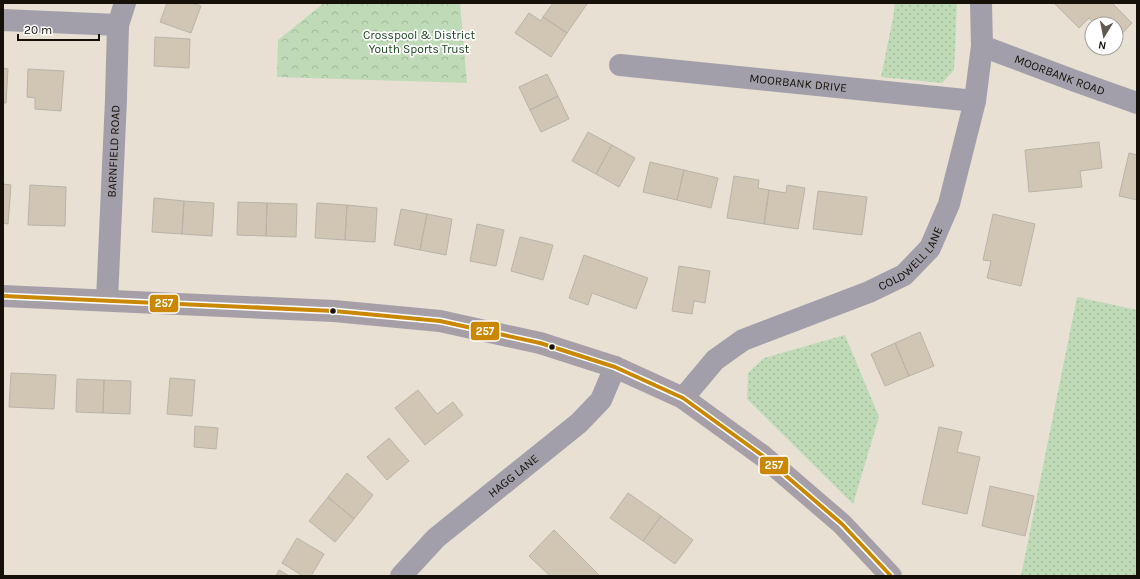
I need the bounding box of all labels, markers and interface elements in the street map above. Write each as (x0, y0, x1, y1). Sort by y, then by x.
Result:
scale bar (18, 16, 99, 42)
north arrow (1084, 16, 1124, 56)
text: 20 m (24, 23, 52, 37)
park label: Crosspool & District Youth Sports Trust (363, 28, 475, 56)
text: N (1097, 38, 1107, 52)
street label: MOORBANK ROAD (1012, 52, 1107, 98)
street label: MOORBANK DRIVE (749, 71, 848, 95)
street label: BARNFIELD ROAD (105, 104, 123, 198)
street label: COLDWELL LANE (876, 225, 945, 293)
line badge: 257 (149, 294, 179, 313)
text: 257 (155, 297, 174, 310)
unlabelled marker (328, 306, 338, 316)
line badge: 257 (470, 321, 500, 341)
text: 257 (476, 325, 495, 338)
unlabelled marker (547, 342, 557, 352)
street label: HAGG LANE (485, 451, 541, 500)
line badge: 257 (759, 456, 789, 475)
text: 257 (765, 459, 784, 472)

